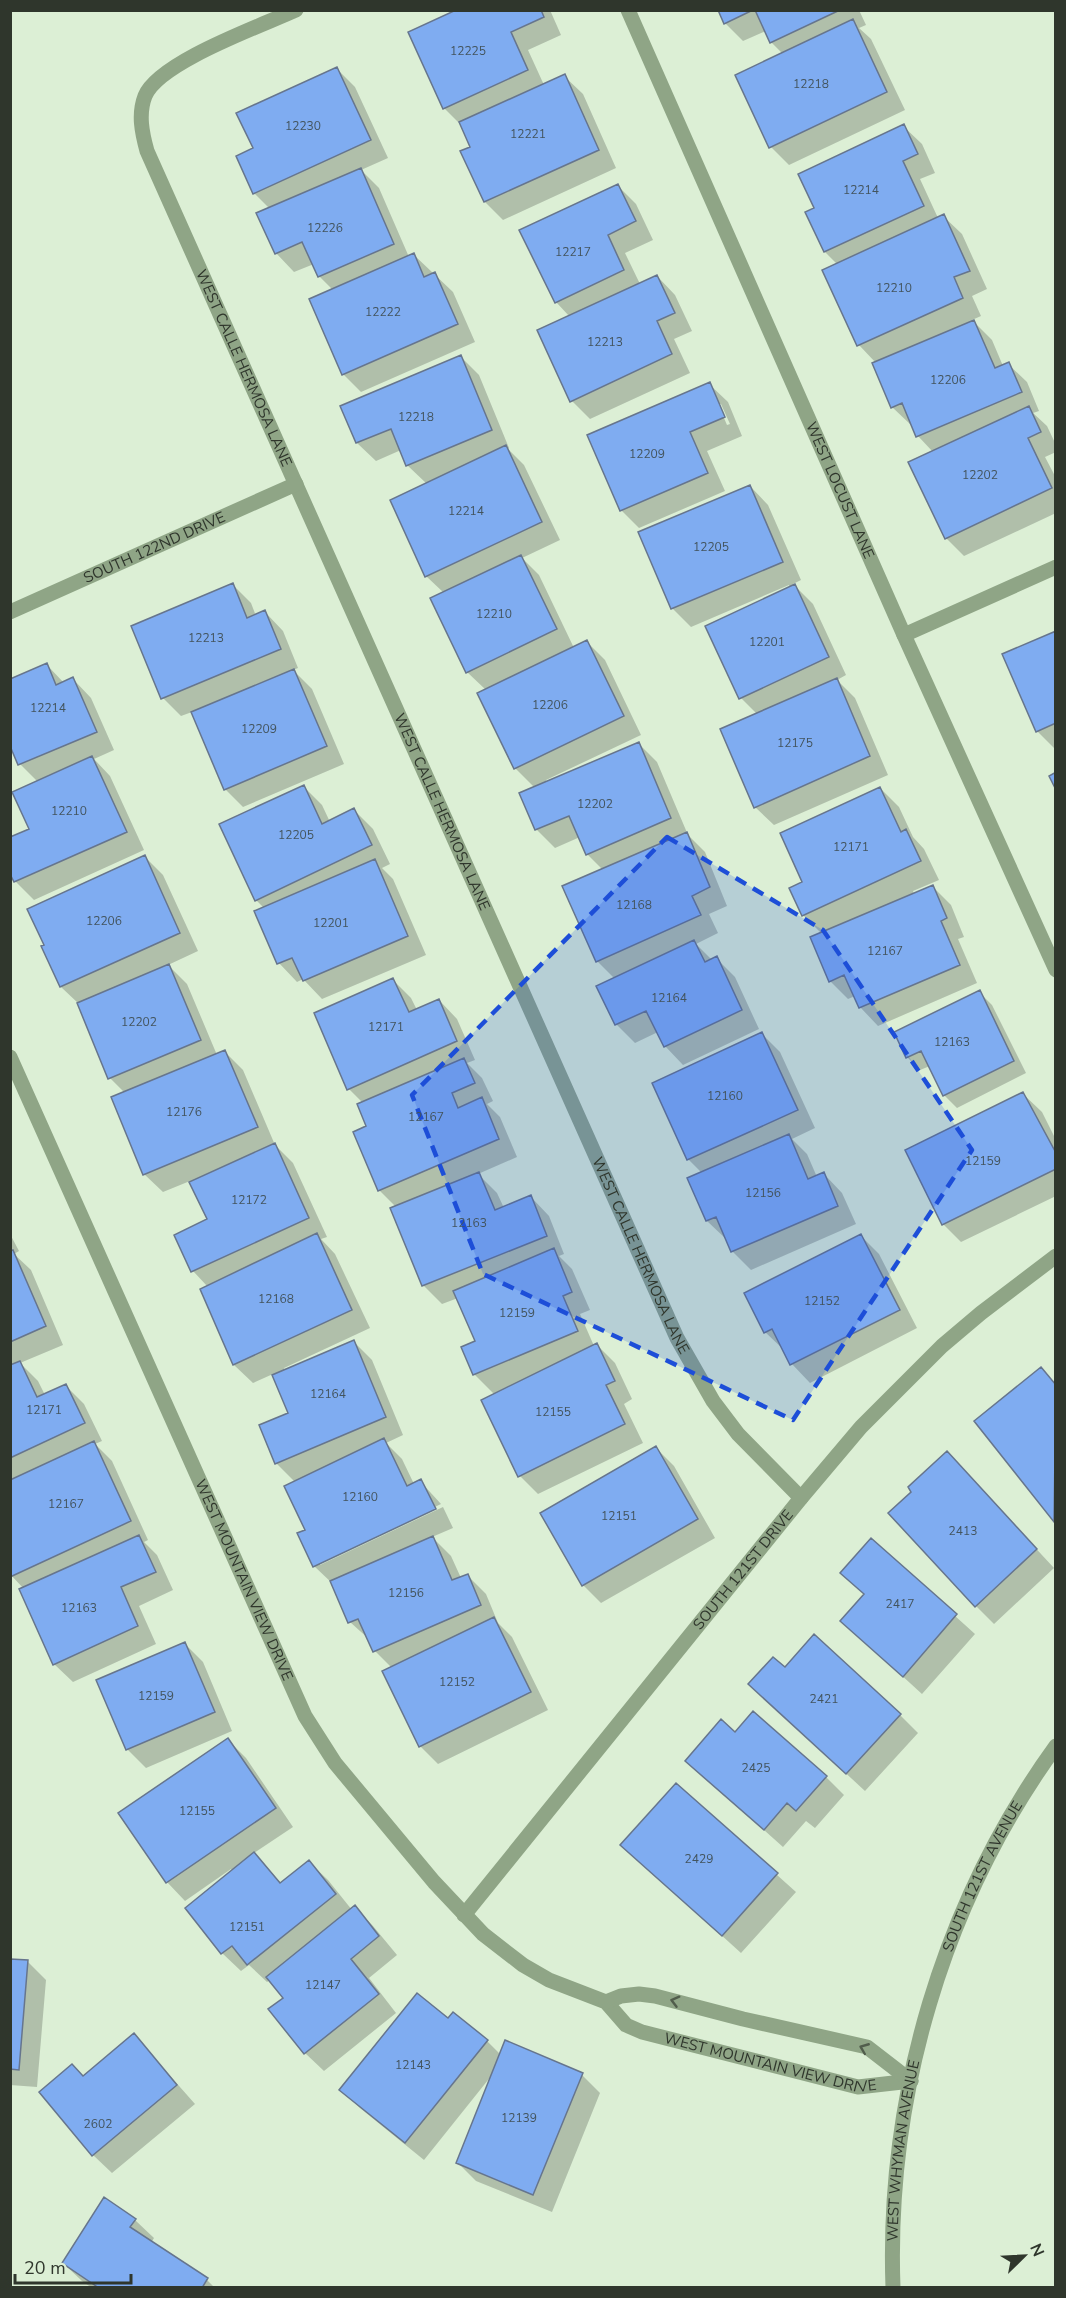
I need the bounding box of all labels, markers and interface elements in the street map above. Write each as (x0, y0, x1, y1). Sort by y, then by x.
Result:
house number: 12225 (450, 43, 486, 59)
house number: 12218 (793, 76, 829, 92)
house number: 12230 (285, 118, 321, 134)
house number: 12221 (510, 126, 546, 142)
house number: 12214 (843, 182, 879, 198)
house number: 12226 (307, 220, 343, 236)
house number: 12217 (555, 244, 591, 260)
street label: WEST CALLE HERMOSA LANE (191, 266, 297, 470)
house number: 12210 (876, 280, 912, 296)
house number: 12222 (365, 304, 401, 320)
house number: 12213 (587, 334, 623, 350)
house number: 12206 (930, 372, 966, 388)
house number: 12218 (398, 409, 434, 425)
street label: WEST LOCUST LANE (801, 419, 879, 562)
house number: 12209 (629, 446, 665, 462)
house number: 12202 (962, 467, 998, 483)
house number: 12214 (448, 503, 484, 519)
street label: SOUTH 122ND DRIVE (80, 507, 228, 588)
house number: 12205 (693, 539, 729, 555)
house number: 12210 (476, 606, 512, 622)
house number: 12213 (188, 630, 224, 646)
house number: 12201 (749, 634, 785, 650)
house number: 12206 (532, 697, 568, 713)
house number: 12214 (30, 700, 66, 716)
street label: WEST CALLE HERMOSA LANE (389, 710, 495, 914)
house number: 12209 (241, 721, 277, 737)
house number: 12175 (777, 735, 813, 751)
house number: 12202 (577, 796, 613, 812)
house number: 12210 (51, 803, 87, 819)
house number: 12205 (278, 827, 314, 843)
house number: 12171 (833, 839, 869, 855)
house number: 12168 (616, 897, 652, 913)
house number: 12206 (86, 913, 122, 929)
house number: 12201 (313, 915, 349, 931)
house number: 12167 (867, 943, 903, 959)
house number: 12164 (651, 990, 687, 1006)
house number: 12202 (121, 1014, 157, 1030)
house number: 12171 (368, 1019, 404, 1035)
house number: 12163 (934, 1034, 970, 1050)
house number: 12160 (707, 1088, 743, 1104)
house number: 12176 (166, 1104, 202, 1120)
house number: 12167 (408, 1109, 444, 1125)
house number: 12159 (965, 1153, 1001, 1169)
street label: WEST CALLE HERMOSA LANE (587, 1154, 694, 1358)
house number: 12156 (745, 1185, 781, 1201)
house number: 12172 (231, 1192, 267, 1208)
house number: 12163 (451, 1215, 487, 1231)
house number: 12168 (258, 1291, 294, 1307)
house number: 12152 (804, 1293, 840, 1309)
house number: 12159 (499, 1305, 535, 1321)
house number: 12164 (310, 1386, 346, 1402)
house number: 12171 (26, 1402, 62, 1418)
house number: 12155 (535, 1404, 571, 1420)
street label: WEST MOUNTAIN VIEW DRIVE (190, 1476, 298, 1684)
house number: 12160 (342, 1489, 378, 1505)
house number: 12167 (48, 1496, 84, 1512)
street label: SOUTH 121ST DRIVE (688, 1505, 798, 1634)
house number: 12151 (601, 1508, 637, 1524)
house number: 2413 (949, 1523, 977, 1539)
house number: 12156 (388, 1585, 424, 1601)
house number: 2417 (886, 1596, 914, 1612)
house number: 12163 (61, 1600, 97, 1616)
house number: 12152 (439, 1674, 475, 1690)
house number: 12159 (138, 1688, 174, 1704)
house number: 2421 (810, 1691, 838, 1707)
house number: 2425 (742, 1760, 770, 1776)
street label: SOUTH 121ST AVENUE (938, 1797, 1027, 1954)
house number: 12155 (179, 1803, 215, 1819)
house number: 2429 (685, 1851, 713, 1867)
house number: 12151 (229, 1919, 265, 1935)
house number: 12147 (305, 1977, 341, 1993)
one-way arrow (670, 1996, 681, 2008)
street label: WEST MOUNTAIN VIEW DRIVE (662, 2028, 878, 2097)
one-way arrow (860, 2043, 871, 2055)
house number: 12143 (395, 2057, 431, 2073)
street label: WEST WHYMAN AVENUE (883, 2058, 924, 2242)
house number: 12139 (501, 2110, 537, 2126)
house number: 2602 (84, 2116, 112, 2132)
north arrow (994, 2226, 1054, 2286)
text: N (1024, 2240, 1049, 2260)
scale bar (15, 2247, 130, 2285)
text: 20 m (24, 2256, 66, 2280)

